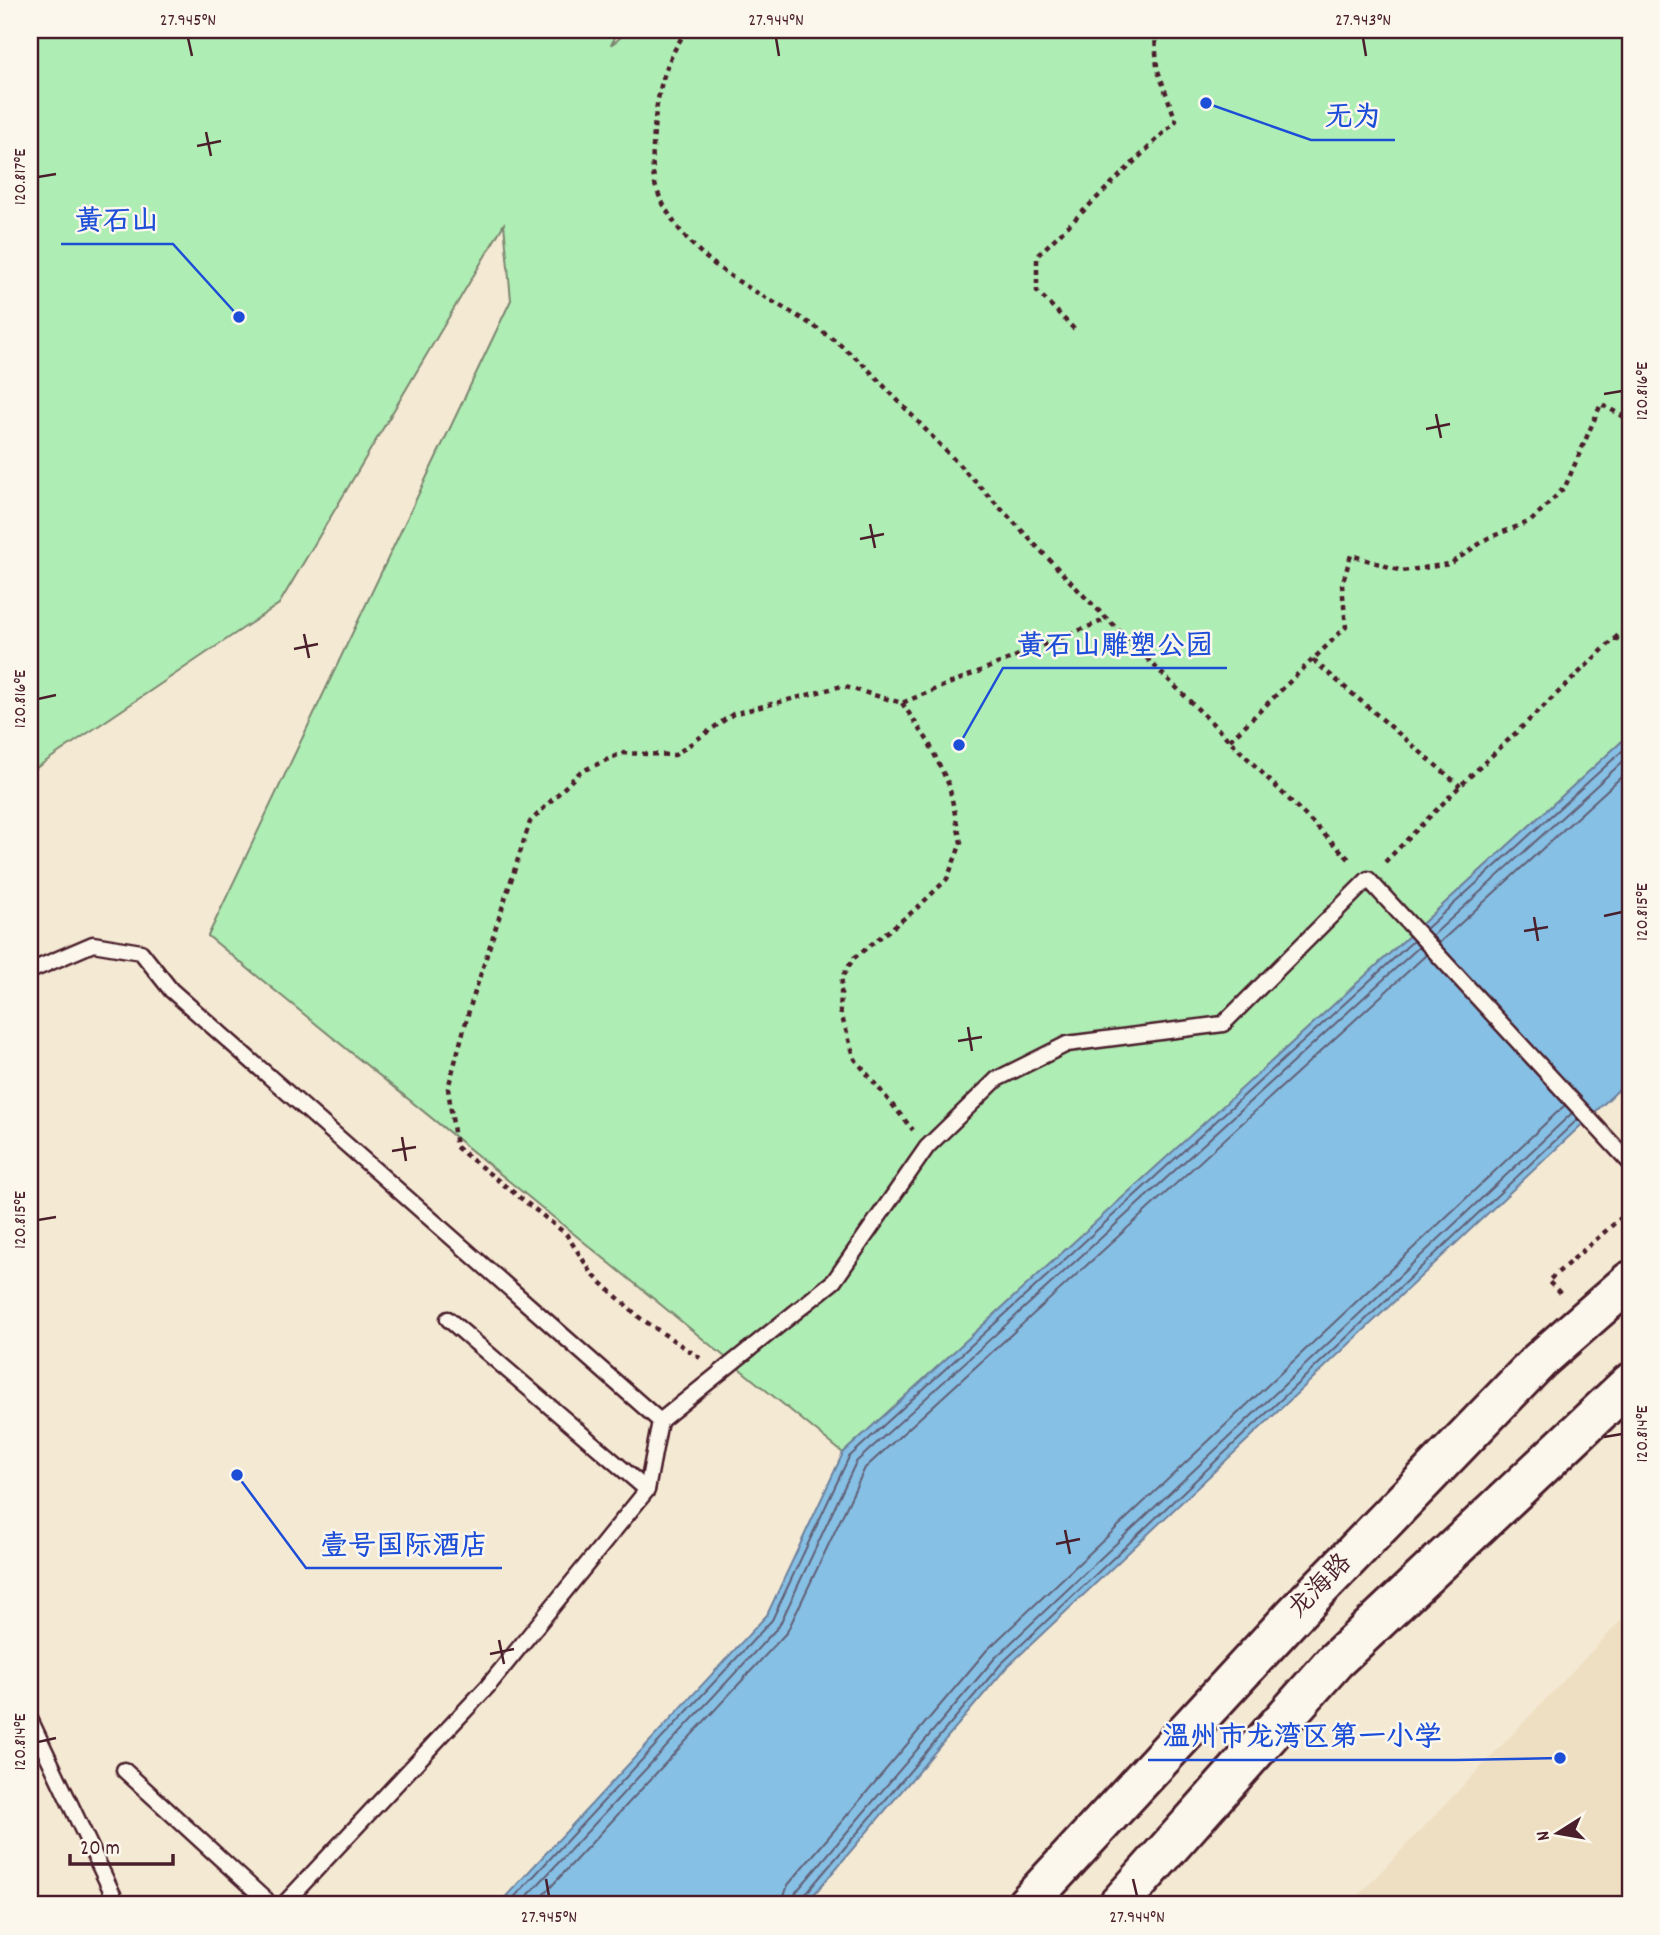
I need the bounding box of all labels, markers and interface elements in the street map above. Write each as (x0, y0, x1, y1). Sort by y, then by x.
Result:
text: 27.945°N (160, 9, 216, 34)
text: 27.944°N (748, 9, 804, 34)
text: 27.943°N (1335, 9, 1391, 34)
callout: 无为 (1311, 91, 1395, 140)
text: 无为 (1325, 100, 1381, 140)
text: 120.817°E (9, 149, 34, 205)
callout: 黄石山 (61, 195, 173, 244)
text: 黄石山 (75, 204, 159, 244)
text: 120.816°E (1631, 362, 1656, 420)
callout: 黄石山雕塑公园 (1003, 619, 1227, 668)
text: 黄石山雕塑公园 (1017, 629, 1213, 669)
text: 120.816°E (9, 670, 34, 728)
text: 120.815°E (1631, 883, 1656, 941)
text: 120.815°E (9, 1191, 34, 1249)
text: 120.814°E (1631, 1405, 1656, 1463)
callout: 壹号国际酒店 (306, 1519, 502, 1568)
text: 壹号国际酒店 (320, 1529, 488, 1569)
street label: 龙海路 (1281, 1546, 1361, 1628)
callout: 温州市龙湾区第一小学 (1148, 1711, 1456, 1760)
text: 120.814°E (9, 1713, 34, 1771)
text: 温州市龙湾区第一小学 (1162, 1720, 1442, 1760)
north arrow (1524, 1798, 1594, 1868)
scale bar (70, 1823, 173, 1867)
text: N (1531, 1828, 1559, 1843)
text: 20 m (80, 1835, 120, 1865)
text: 27.945°N (521, 1906, 577, 1931)
text: 27.944°N (1109, 1906, 1165, 1931)

